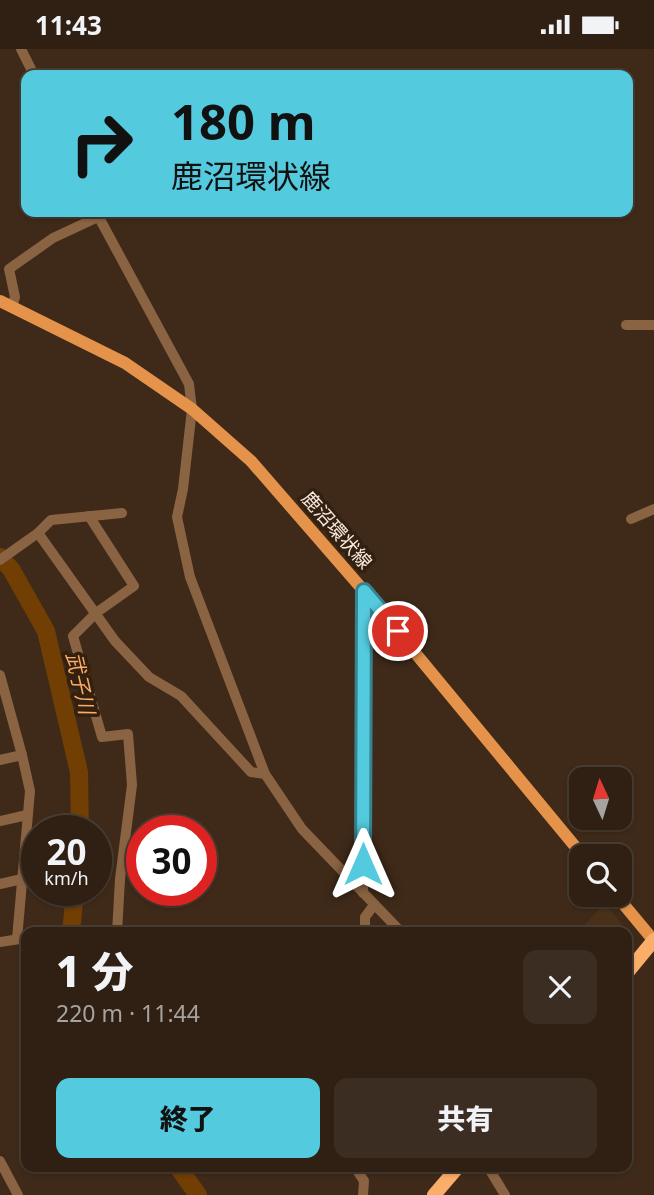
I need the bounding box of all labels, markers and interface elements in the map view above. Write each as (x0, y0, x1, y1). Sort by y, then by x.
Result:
text: 11:43 (35, 7, 102, 43)
text: 180 m (171, 88, 316, 154)
icon: right (56, 98, 147, 189)
text: 鹿沼環状線 (171, 154, 331, 197)
street label: 鹿沼環状線 (296, 486, 378, 574)
pin (368, 601, 428, 661)
icon: arrive (379, 612, 417, 650)
water label: 武子川 (60, 649, 102, 719)
north arrow (569, 767, 632, 829)
map controls (569, 767, 632, 907)
speed limit sign: 30 (126, 815, 217, 906)
position arrow (326, 827, 400, 901)
text: 20 (46, 828, 87, 875)
button: search (569, 844, 632, 907)
text: km/h (44, 866, 89, 890)
text: 1 分 (56, 942, 133, 999)
button: close (523, 950, 597, 1024)
text: 220 m · 11:44 (56, 997, 200, 1029)
button: 終了 (56, 1078, 320, 1158)
button: 共有 (334, 1078, 597, 1158)

